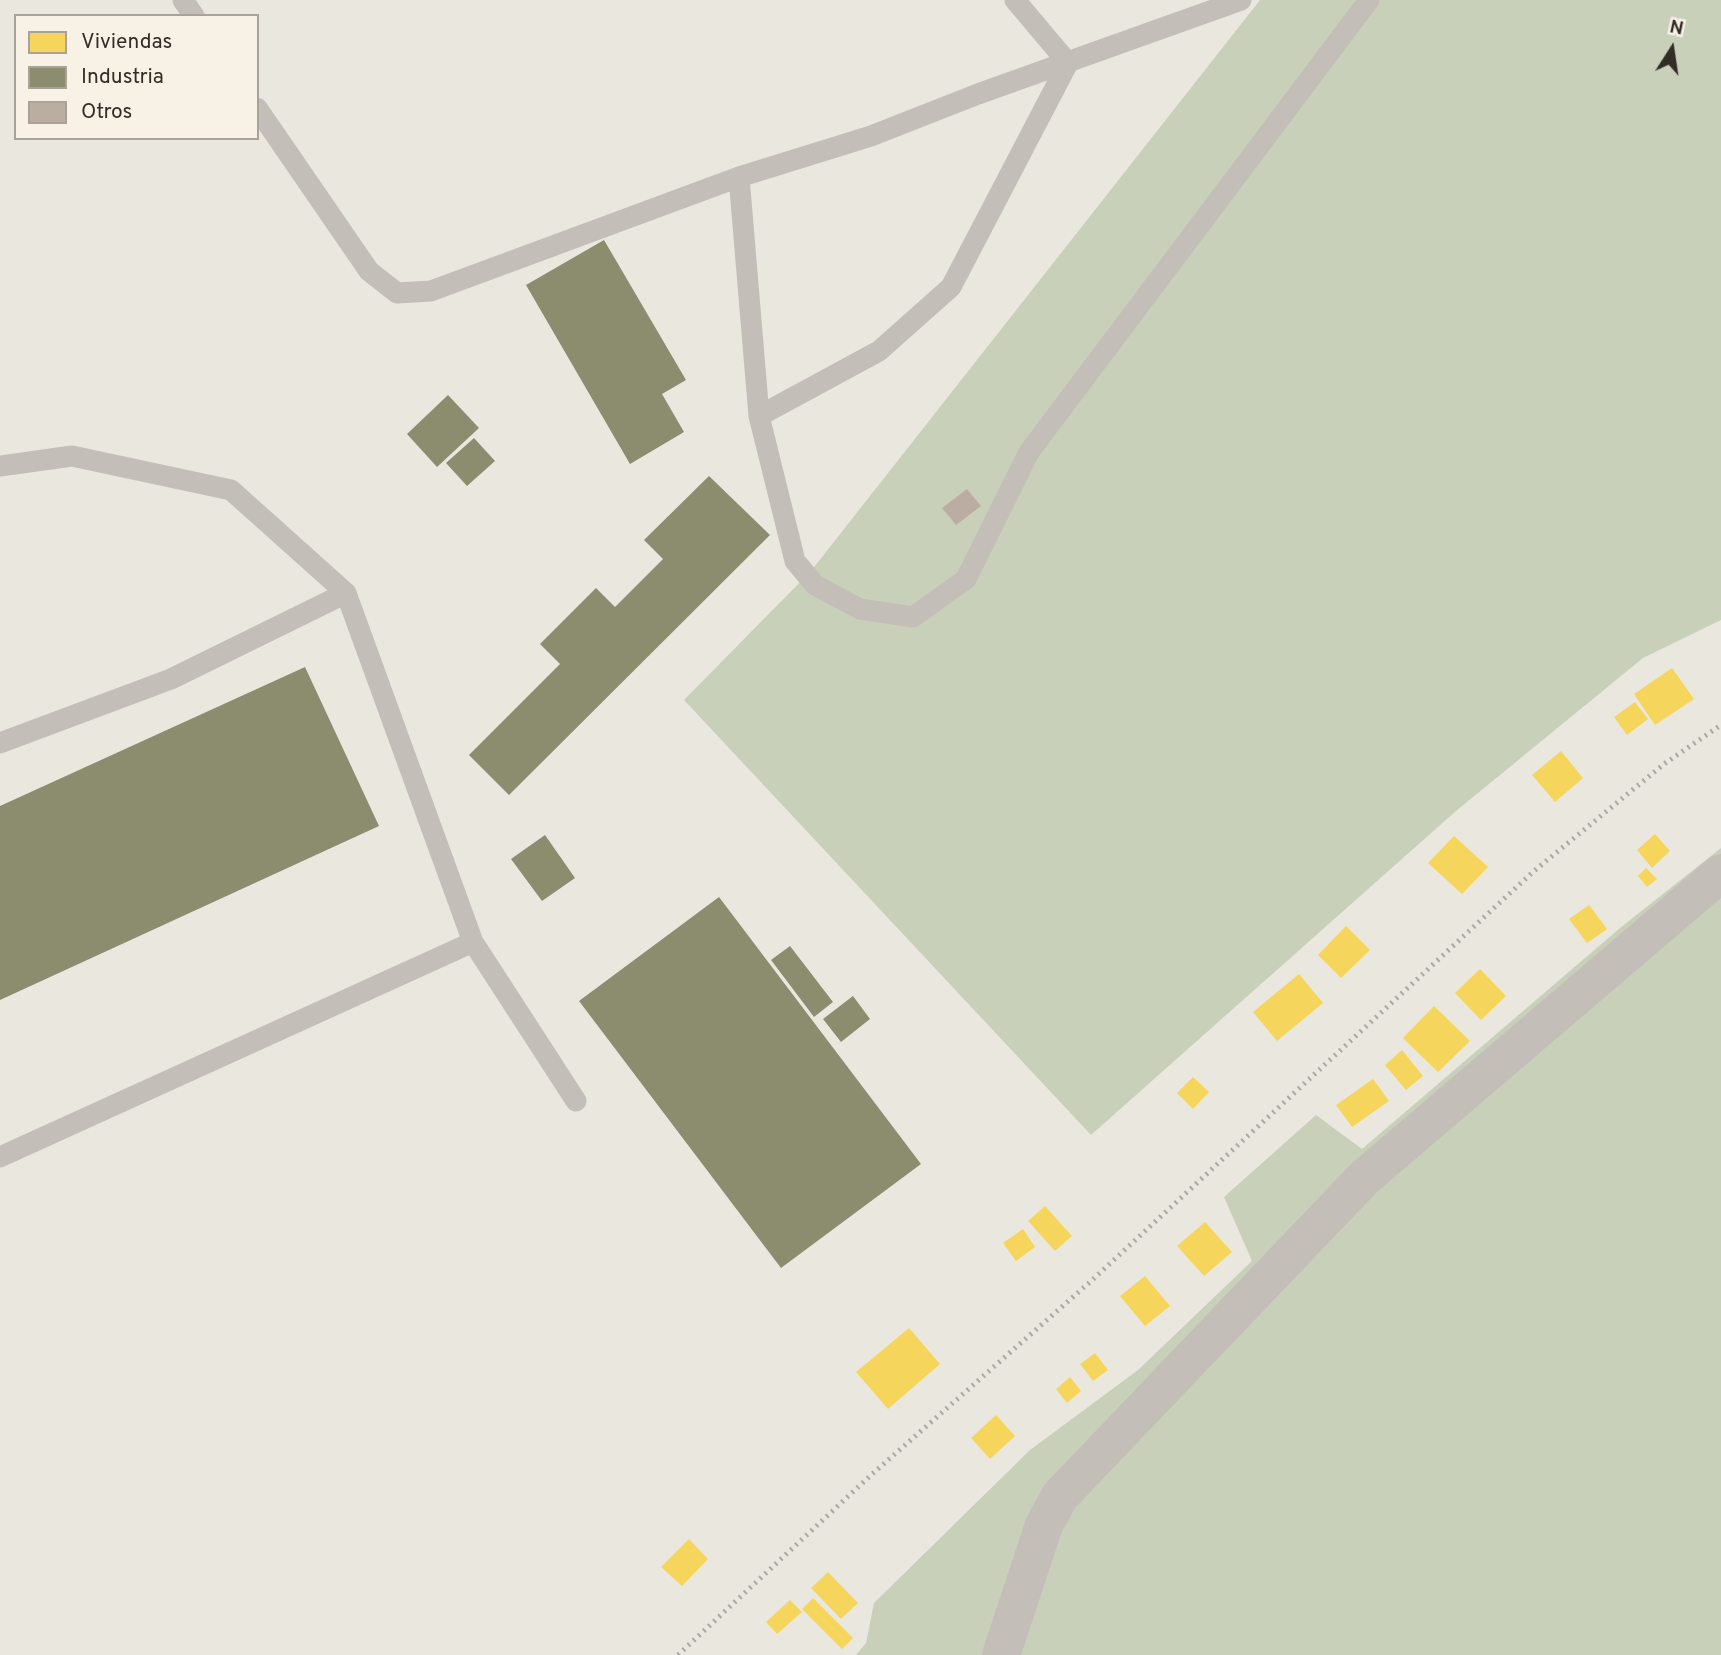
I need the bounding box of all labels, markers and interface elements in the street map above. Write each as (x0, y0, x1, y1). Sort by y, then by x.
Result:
legend (14, 14, 259, 140)
north arrow (1637, 14, 1707, 84)
text: N (1667, 15, 1686, 42)
text: Viviendas (81, 29, 172, 56)
text: Industria (81, 64, 164, 91)
text: Otros (81, 99, 132, 126)

